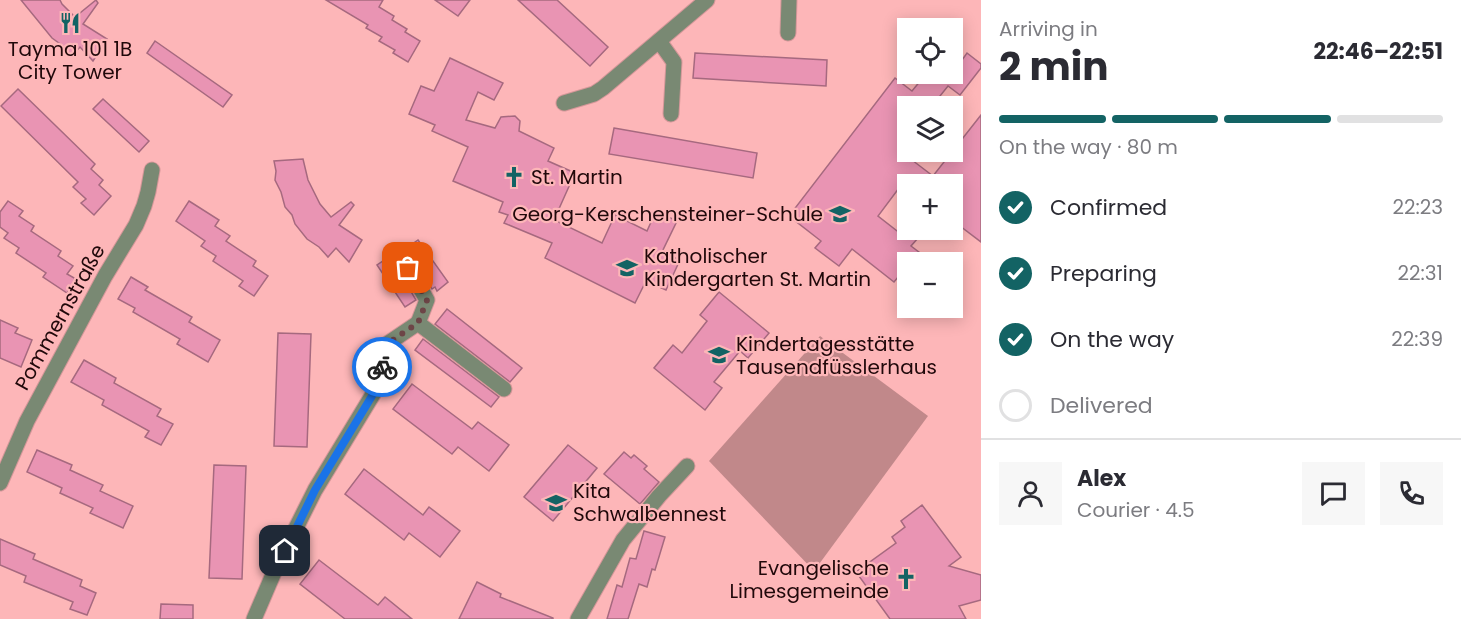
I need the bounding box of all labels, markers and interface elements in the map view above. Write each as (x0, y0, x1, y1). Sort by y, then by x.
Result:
restaurant icon: Tayma 101 1B City Tower (58, 11, 82, 35)
text: Arriving in (999, 15, 1098, 43)
map controls (897, 18, 963, 318)
button: locate (897, 18, 963, 84)
place label: Tayma 101 1B City Tower (8, 35, 132, 86)
text: 22:46–22:51 (1313, 36, 1443, 67)
text: 2 min (999, 39, 1109, 94)
button: layers (897, 96, 963, 162)
text: On the way · 80 m (999, 133, 1178, 161)
place label: St. Martin (531, 163, 623, 191)
church icon: St. Martin (502, 165, 526, 189)
button: + (897, 174, 963, 240)
icon: check (999, 191, 1032, 224)
text: Confirmed (1050, 192, 1167, 223)
text: 22:23 (1392, 193, 1443, 221)
place label: Georg-Kerschensteiner-Schule (512, 200, 823, 228)
school or university icon: Georg-Kerschensteiner-Schule (828, 202, 852, 226)
street label: Pommernstraße (8, 239, 112, 395)
pin (382, 242, 433, 293)
place label: Katholischer Kindergarten St. Martin (644, 242, 871, 293)
icon: bag (391, 251, 424, 284)
button: − (897, 252, 963, 318)
school or university icon: Katholischer Kindergarten St. Martin (615, 256, 639, 280)
icon: check (999, 257, 1032, 290)
text: Preparing (1050, 258, 1157, 289)
text: 22:31 (1398, 259, 1443, 287)
icon: check (999, 323, 1032, 356)
text: On the way (1050, 324, 1174, 355)
text: 22:39 (1391, 325, 1443, 353)
place label: Kindertagesstätte Tausendfüsslerhaus (736, 330, 937, 381)
courier (352, 337, 412, 397)
school or university icon: Kindertagesstätte Tausendfüsslerhaus (707, 343, 731, 367)
icon: bike (366, 351, 399, 384)
text: Delivered (1050, 390, 1153, 421)
button: person (999, 462, 1062, 525)
button: chat (1302, 462, 1365, 525)
button: phone (1380, 462, 1443, 525)
text: Alex (1077, 463, 1126, 494)
place label: Kita Schwalbennest (573, 477, 726, 528)
school or university icon: Kita Schwalbennest (544, 491, 568, 515)
text: Courier · 4.5 (1077, 496, 1195, 524)
pin (259, 525, 310, 576)
icon: home (268, 534, 301, 567)
place label: Evangelische Limesgemeinde (729, 554, 889, 605)
church icon: Evangelische Limesgemeinde (894, 567, 918, 591)

